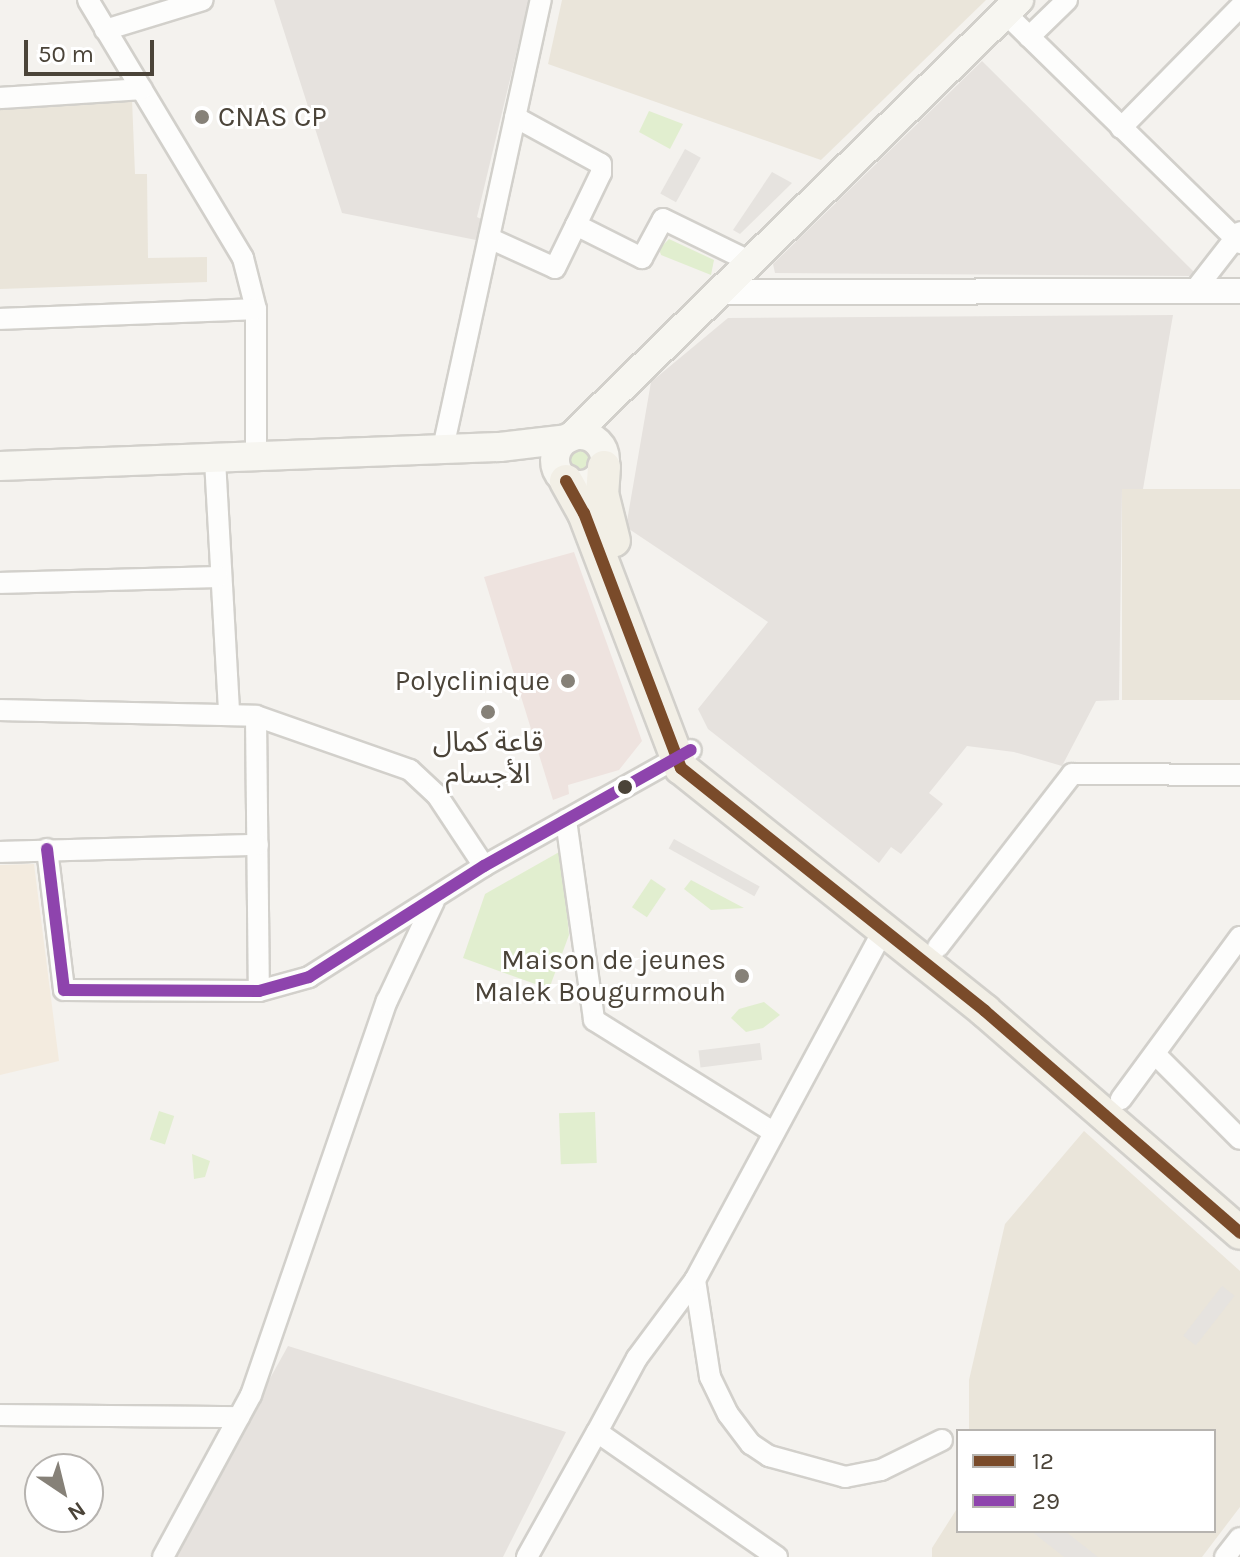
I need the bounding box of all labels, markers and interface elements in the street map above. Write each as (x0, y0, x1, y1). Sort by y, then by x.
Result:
scale bar (28, 24, 158, 74)
text: 50 m (38, 40, 94, 68)
place label: CNAS CP (218, 100, 327, 134)
marker: CNAS CP (193, 108, 211, 126)
place label: Polyclinique (395, 664, 550, 698)
marker: Polyclinique (557, 670, 579, 692)
marker: قاعة كمال الأجسام (479, 703, 497, 721)
place label: قاعة كمال الأجسام (433, 725, 543, 791)
unlabelled marker (617, 779, 633, 795)
place label: Maison de jeunes Malek Bougurmouh (474, 943, 726, 1009)
marker: Maison de jeunes Malek Bougurmouh (733, 967, 751, 985)
legend (956, 1429, 1216, 1533)
text: 12 (1032, 1447, 1054, 1475)
north arrow (24, 1453, 104, 1533)
text: 29 (1032, 1487, 1060, 1515)
text: N (63, 1496, 91, 1526)

